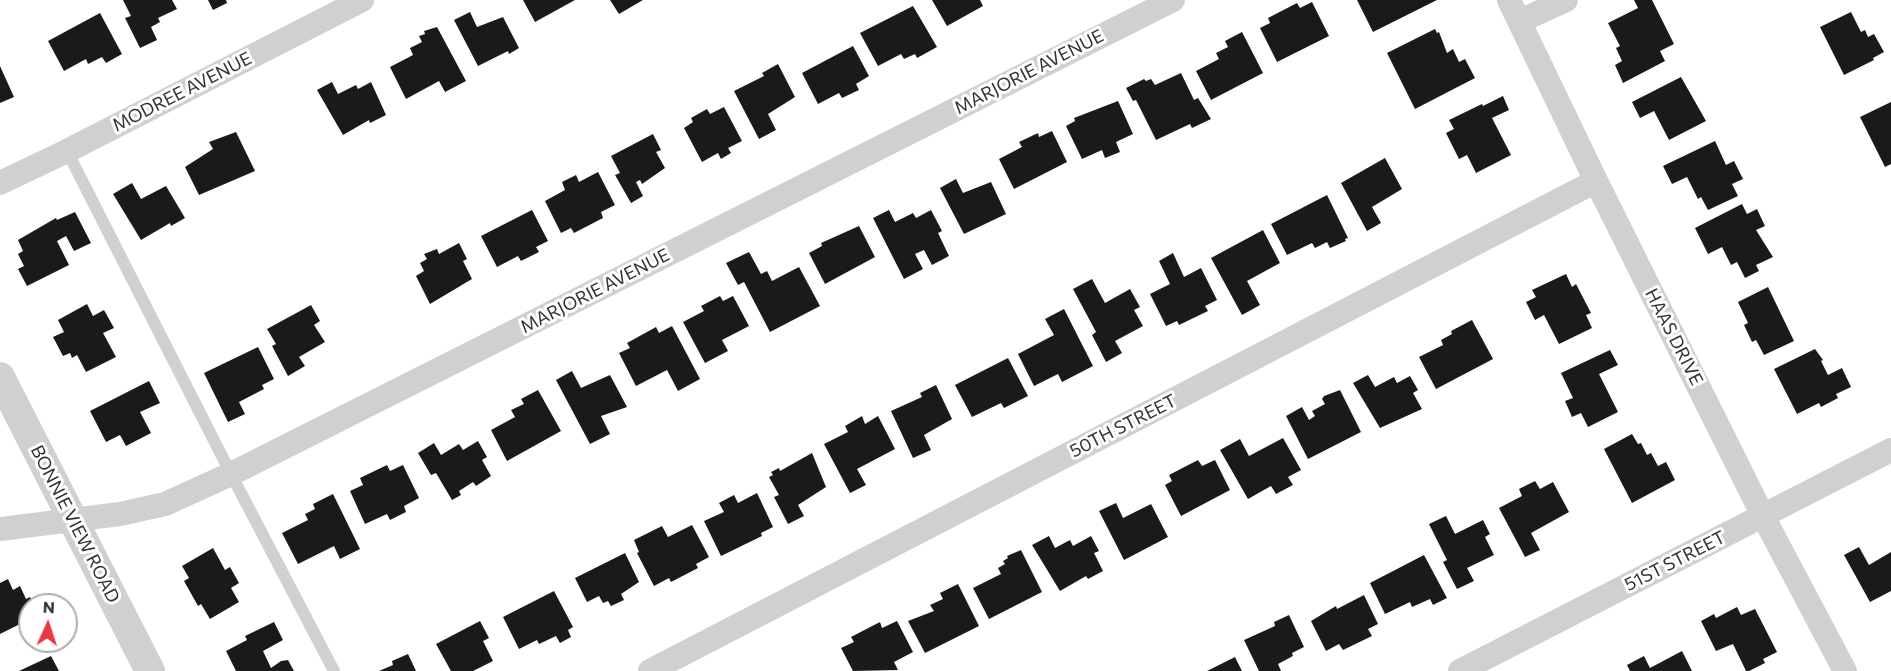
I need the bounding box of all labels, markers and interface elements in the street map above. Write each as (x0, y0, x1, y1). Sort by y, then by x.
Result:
street label: MARJORIE AVENUE (951, 25, 1107, 119)
street label: MODREE AVENUE (109, 48, 255, 136)
street label: MARJORIE AVENUE (517, 244, 673, 338)
street label: HAAS DRIVE (1640, 285, 1708, 389)
street label: 50TH STREET (1066, 390, 1180, 462)
street label: BONNIE VIEW ROAD (26, 442, 124, 606)
street label: 51ST STREET (1621, 526, 1729, 596)
north arrow (18, 593, 78, 653)

